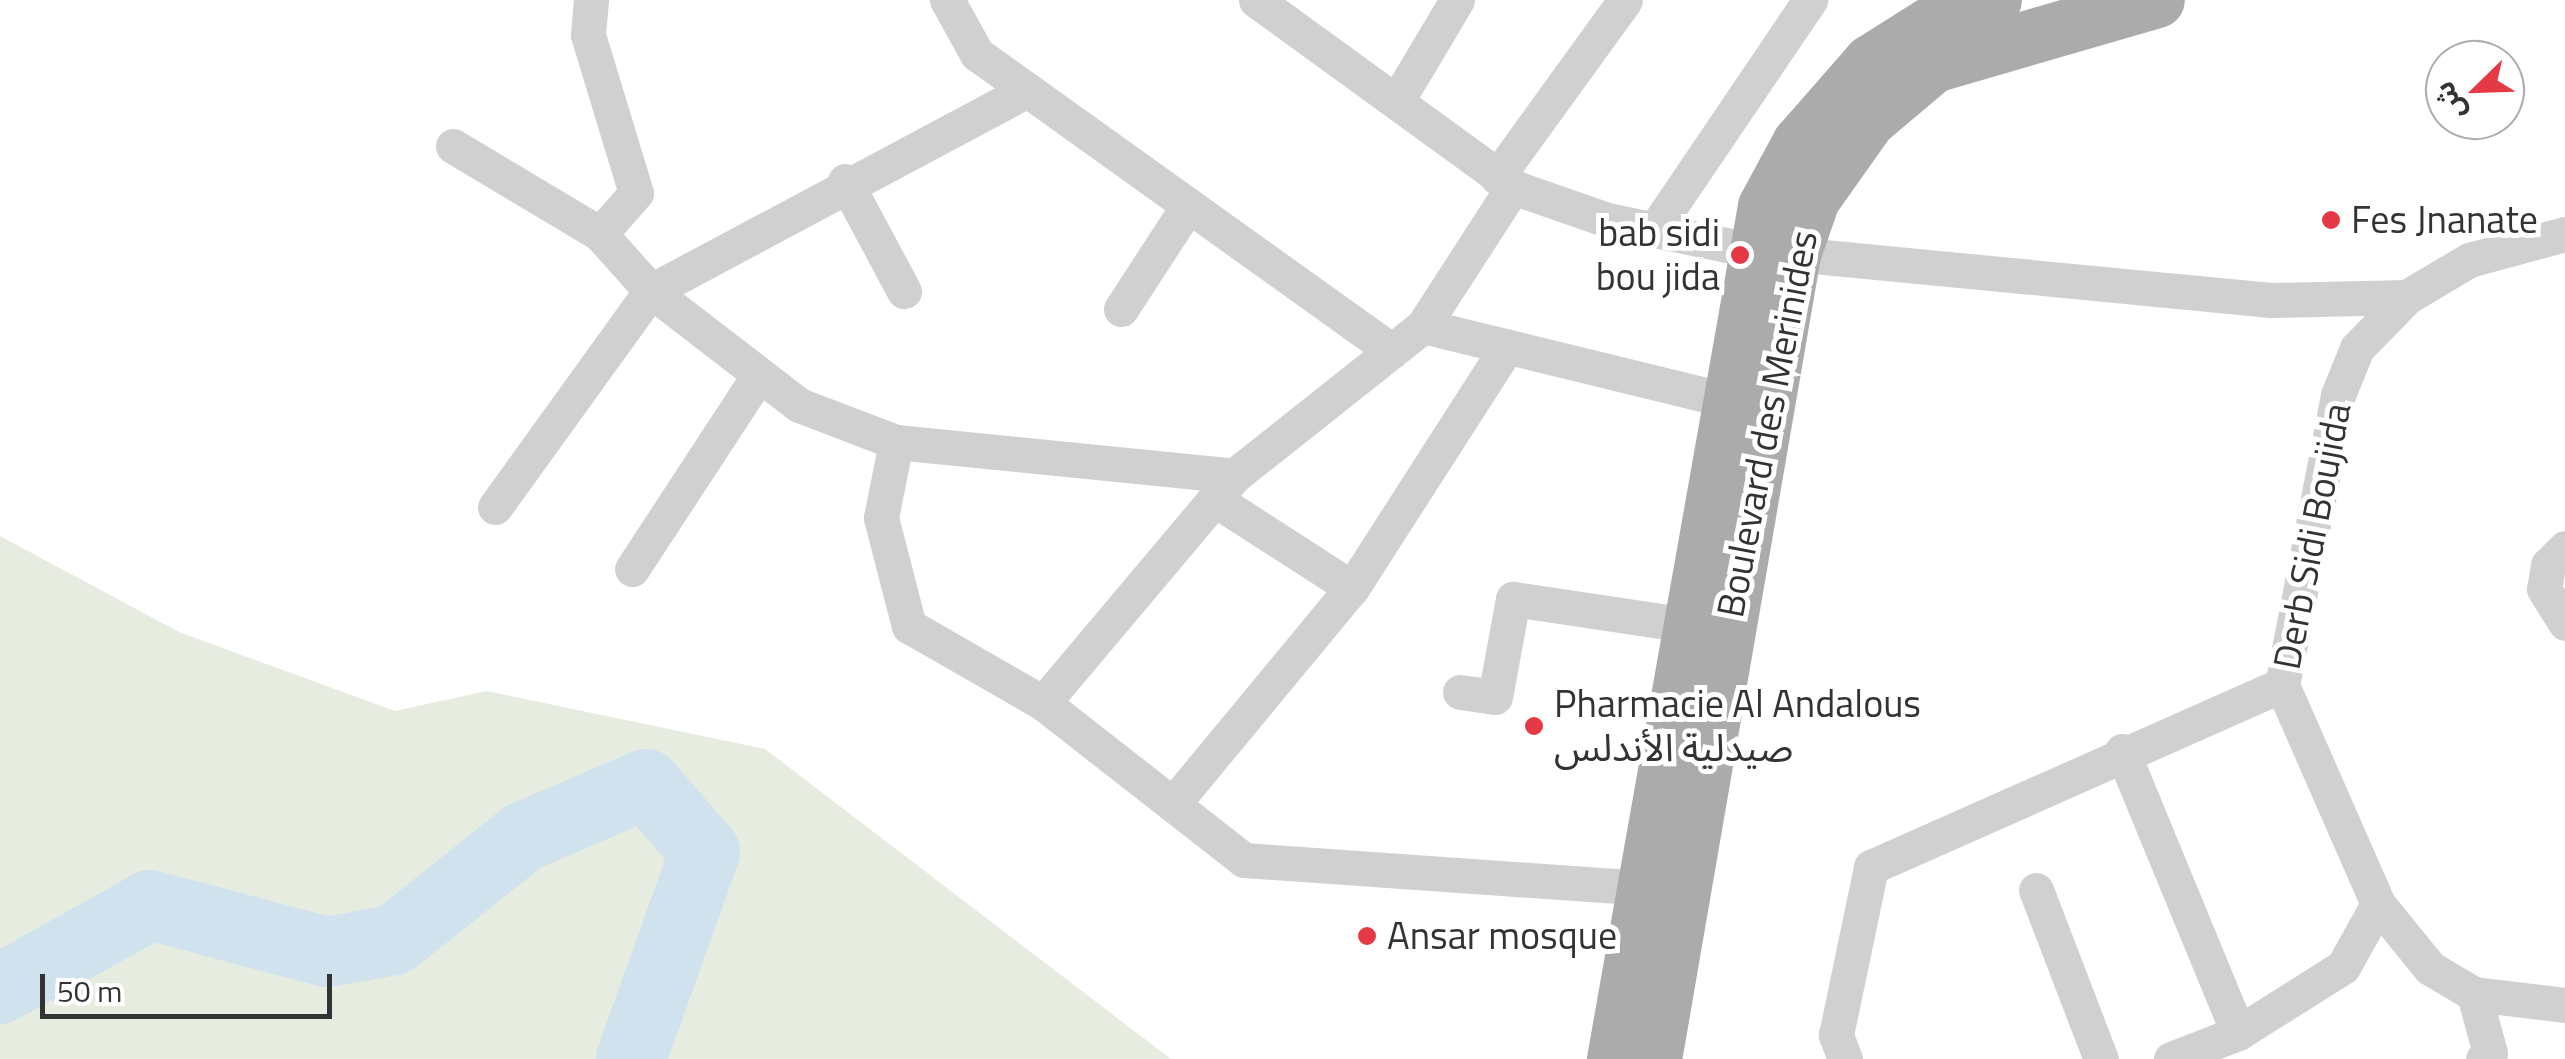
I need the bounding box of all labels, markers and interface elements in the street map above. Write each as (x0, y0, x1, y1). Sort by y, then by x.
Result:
north arrow (2425, 40, 2525, 140)
text: ش (2421, 75, 2476, 127)
place label: Fes Jnanate (2351, 197, 2538, 243)
marker: Fes Jnanate (2320, 209, 2342, 231)
place label: bab sidi bou jida (1596, 210, 1720, 300)
street label: Boulevard des Merinides (1707, 227, 1827, 621)
marker: bab sidi bou jida (1729, 244, 1751, 266)
street label: Derb Sidi Boujida (2264, 399, 2360, 673)
place label: Pharmacie Al Andalous صيدلية الأندلس (1554, 681, 1921, 771)
marker: Pharmacie Al Andalous صيدلية الأندلس (1523, 715, 1545, 737)
place label: Ansar mosque (1387, 913, 1617, 959)
marker: Ansar mosque (1356, 925, 1378, 947)
scale bar (45, 954, 338, 1016)
text: 50 m (57, 968, 122, 1014)

